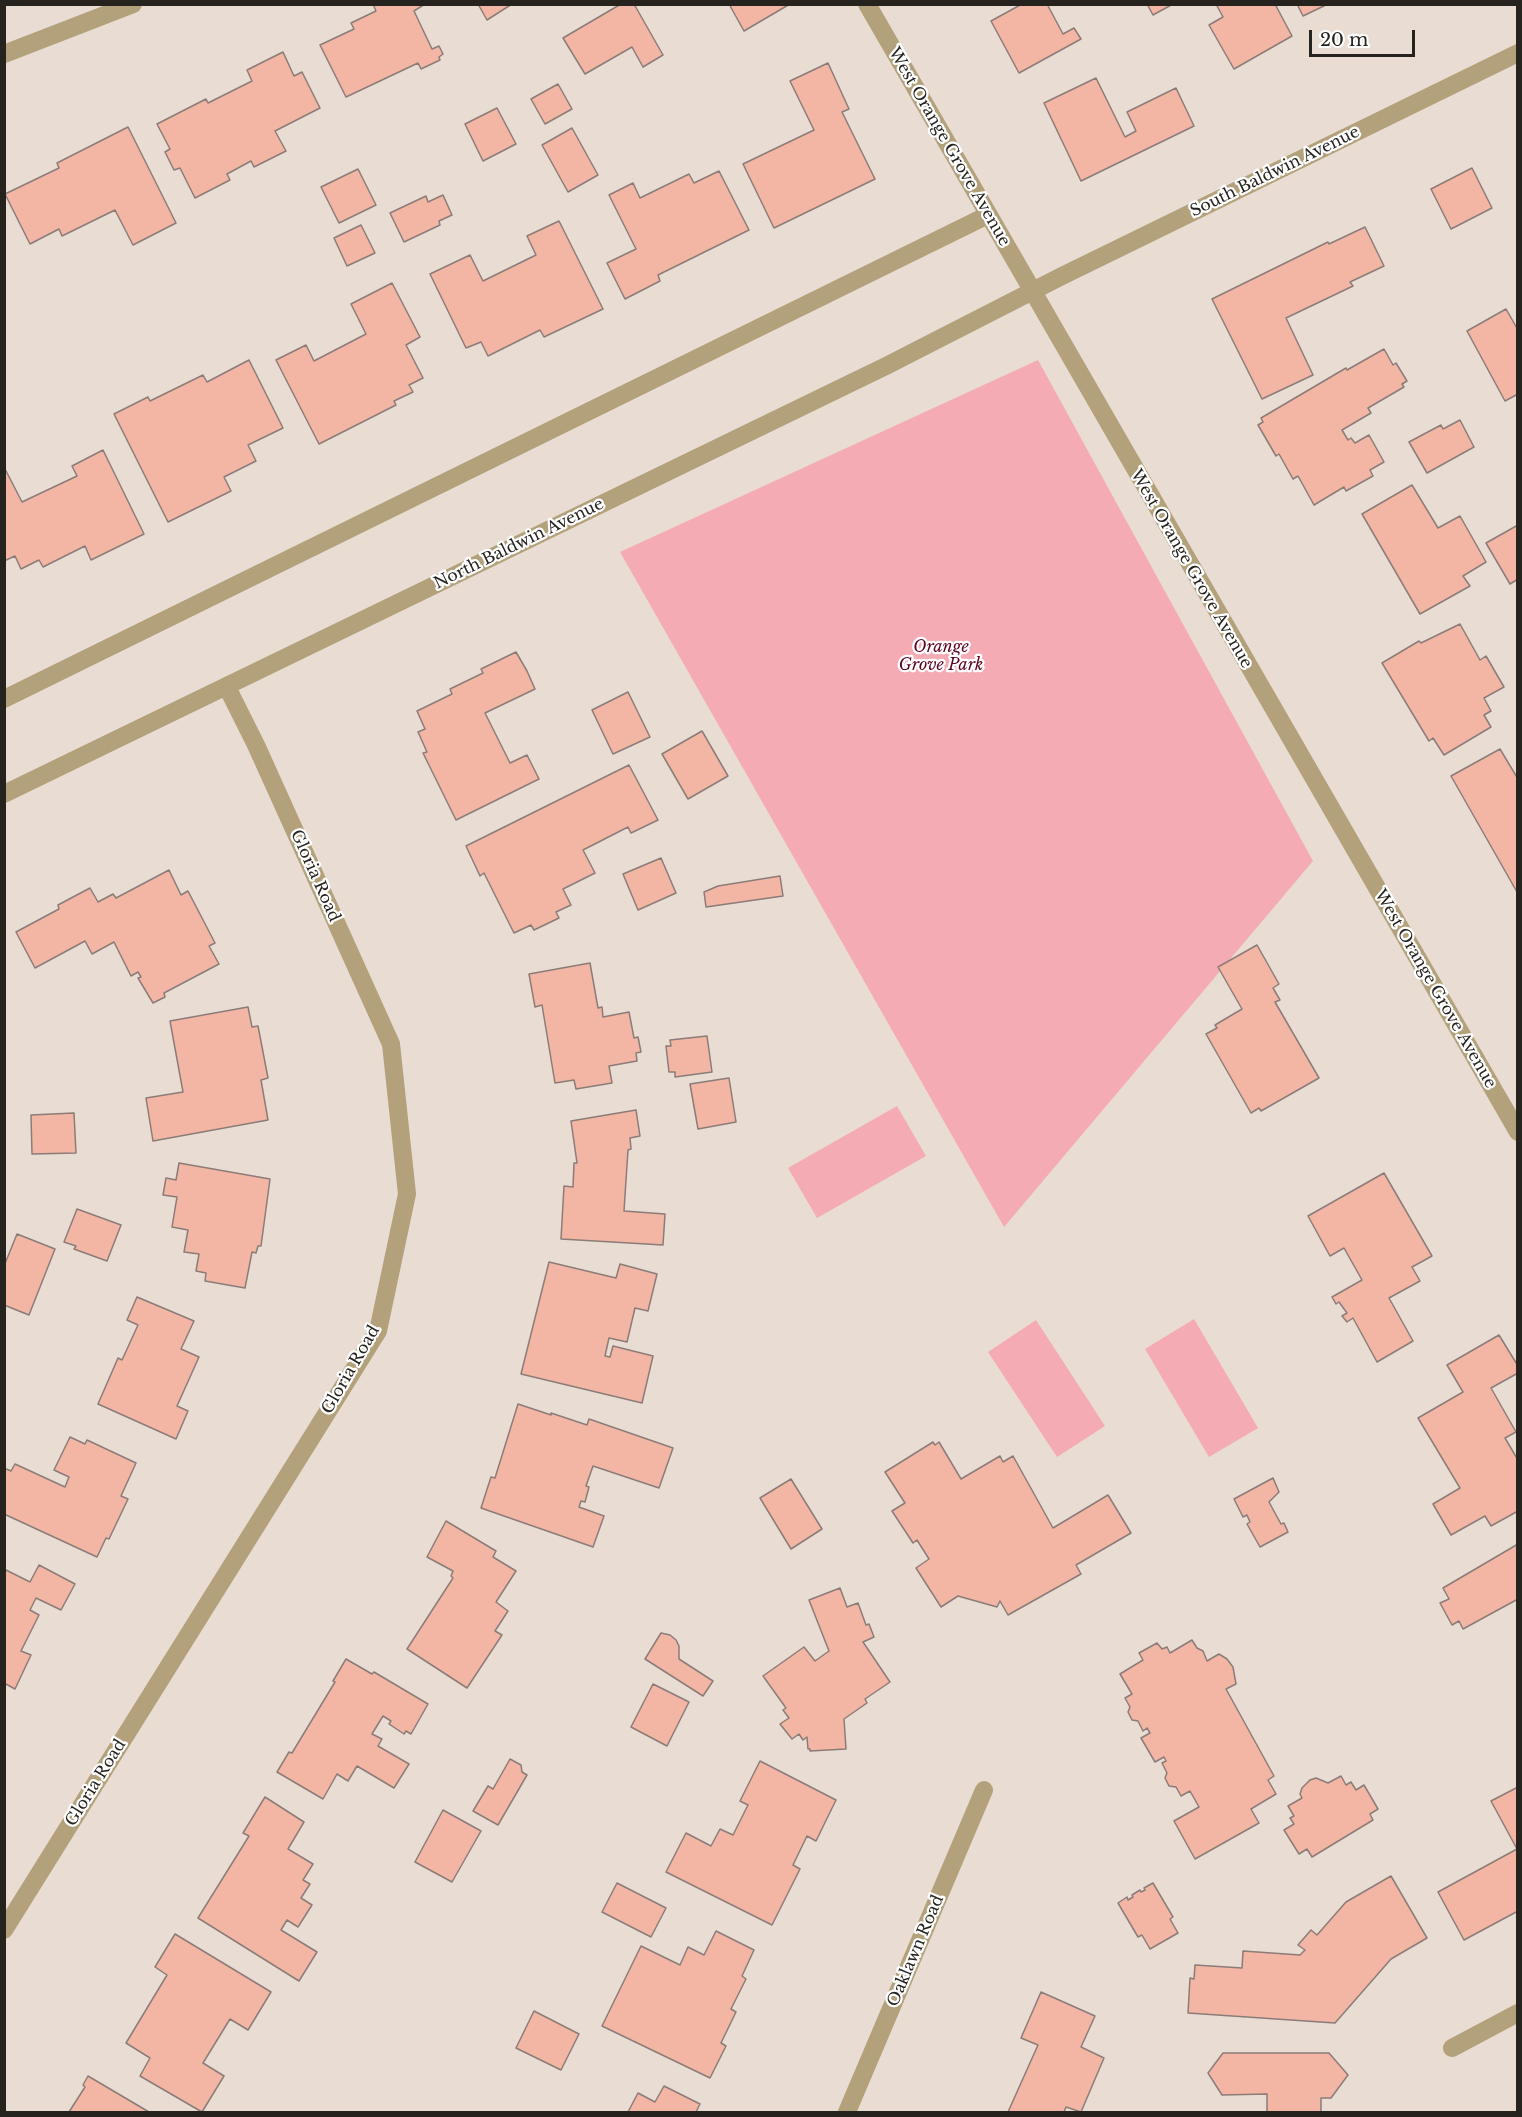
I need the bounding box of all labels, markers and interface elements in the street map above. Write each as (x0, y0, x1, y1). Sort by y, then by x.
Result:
scale bar (1312, 18, 1418, 56)
text: 20 m (1320, 29, 1368, 51)
street label: West Orange Grove Avenue (884, 44, 1014, 250)
street label: South Baldwin Avenue (1187, 123, 1363, 221)
street label: West Orange Grove Avenue (1126, 466, 1256, 672)
street label: North Baldwin Avenue (431, 495, 607, 593)
park label: Orange Grove Park (899, 637, 983, 675)
street label: Gloria Road (286, 827, 344, 925)
street label: West Orange Grove Avenue (1370, 886, 1500, 1092)
street label: Gloria Road (318, 1322, 384, 1418)
street label: Gloria Road (62, 1736, 130, 1830)
street label: Oaklawn Road (884, 1892, 948, 2010)

